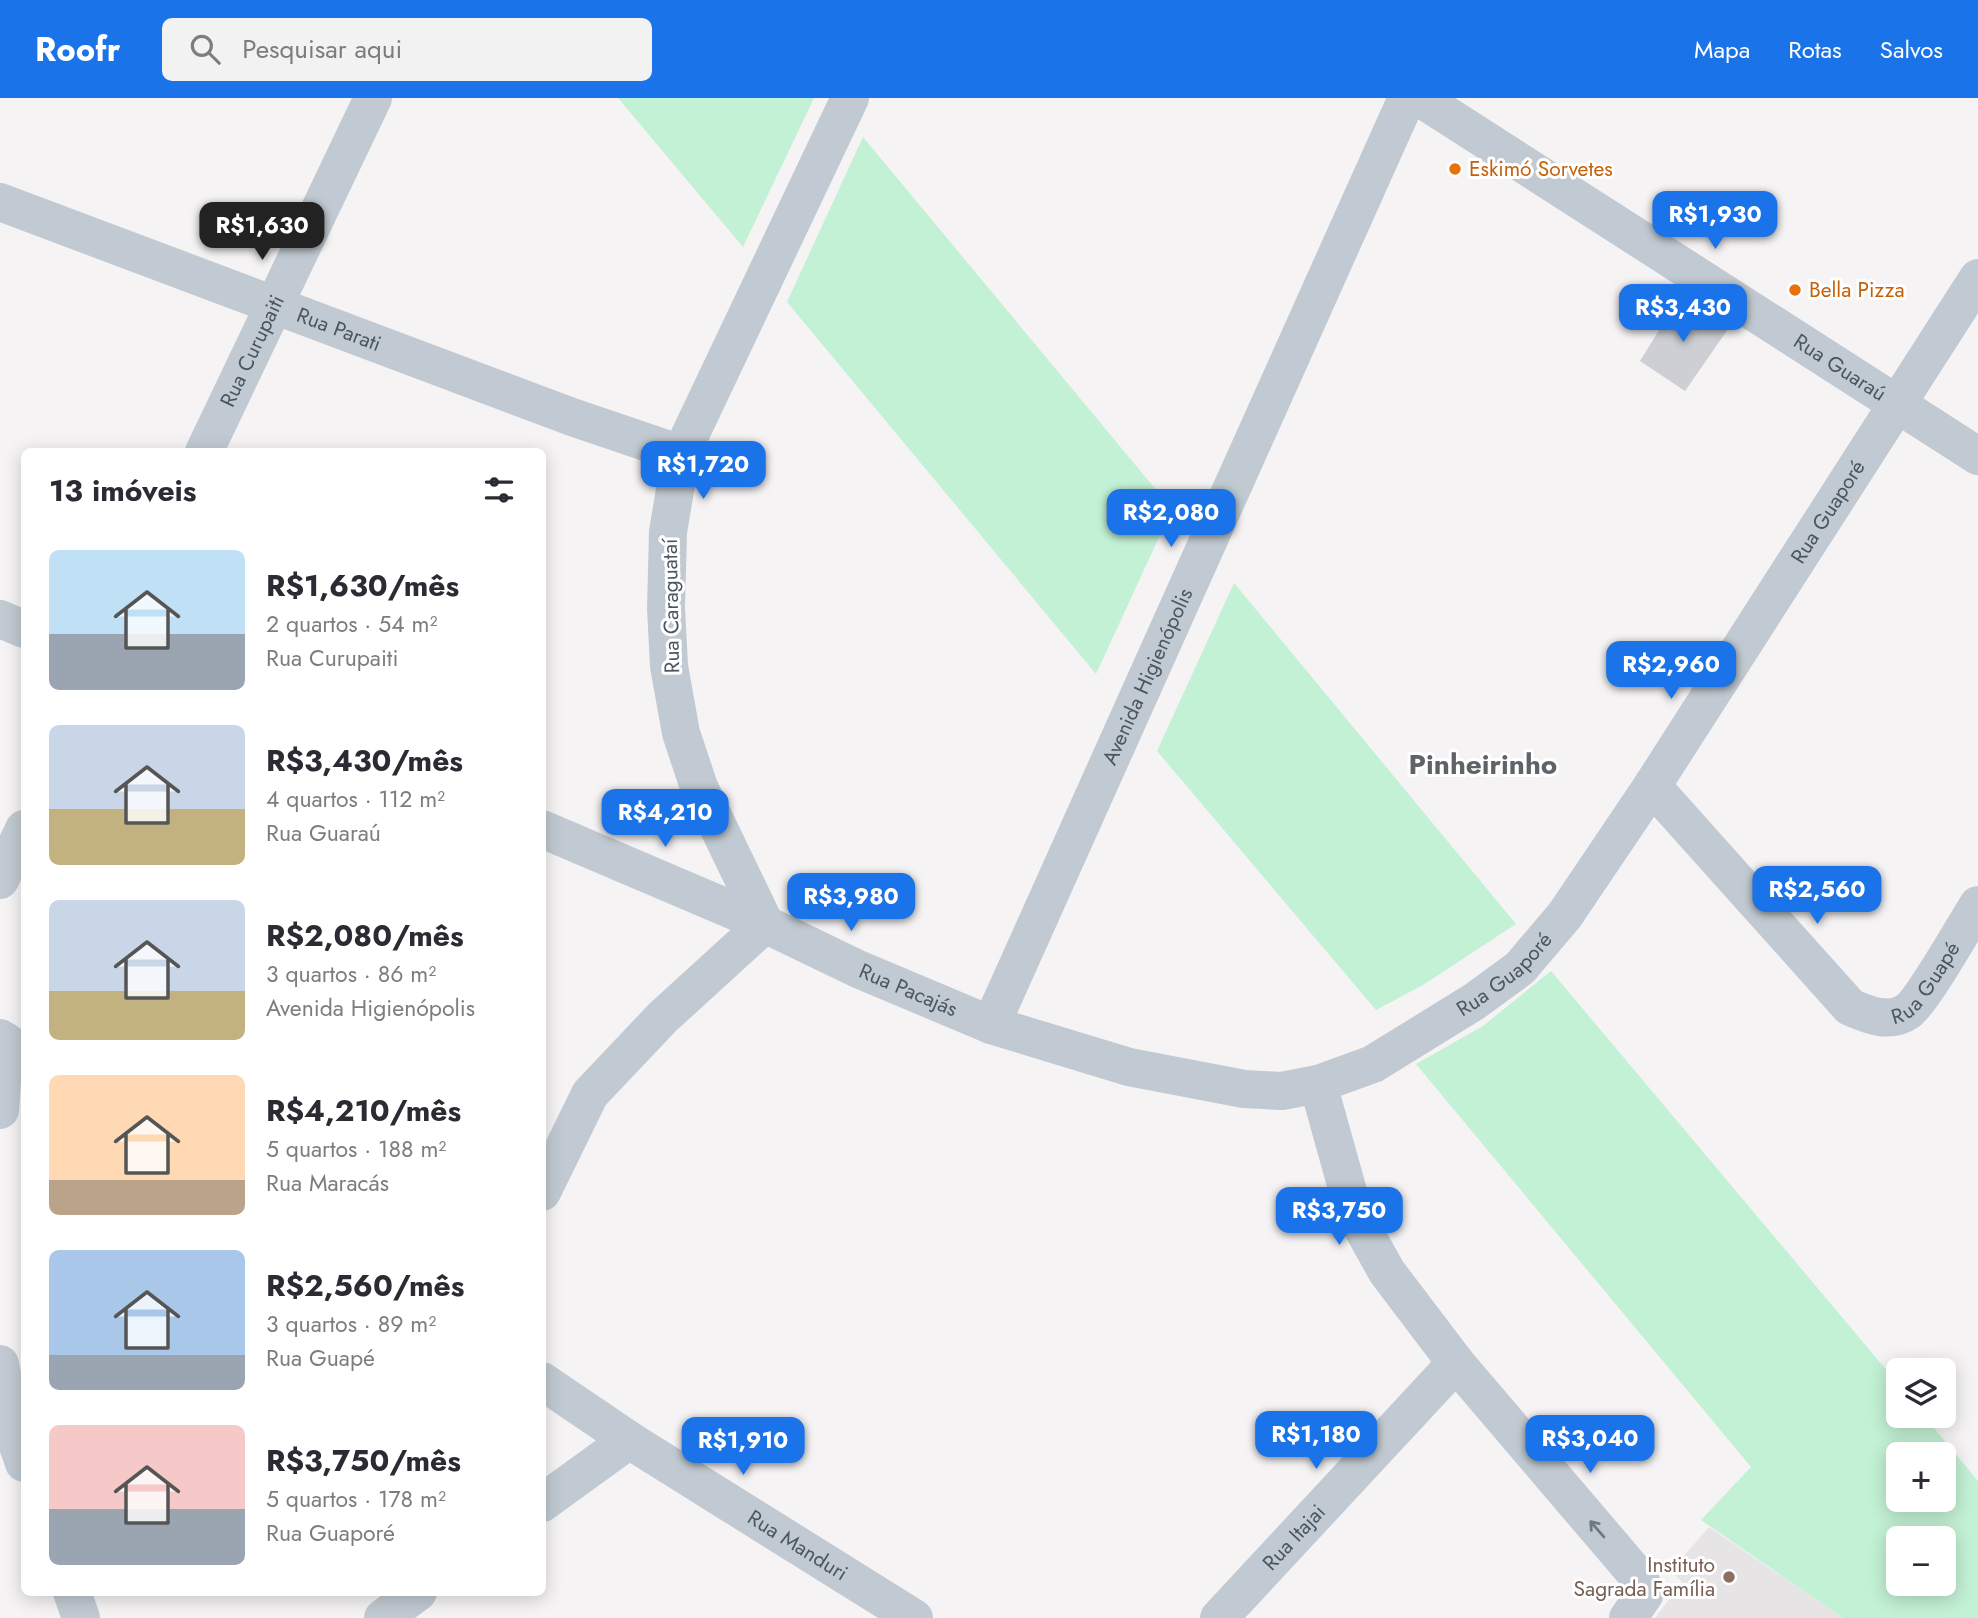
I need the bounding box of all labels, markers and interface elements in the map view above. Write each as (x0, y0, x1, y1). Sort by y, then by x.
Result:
search box (162, 18, 652, 81)
text: Roofr (35, 26, 120, 73)
icon: search (186, 30, 224, 68)
text: Pesquisar aqui (242, 30, 402, 68)
text: Mapa (1694, 32, 1750, 67)
text: Rotas (1788, 32, 1842, 67)
text: Salvos (1880, 32, 1943, 67)
place label: Eskimó Sorvetes (1469, 154, 1613, 184)
marker: Eskimó Sorvetes (1447, 161, 1463, 177)
pin: R$1,930 (1650, 192, 1780, 251)
text: R$1,930 (1668, 197, 1762, 231)
pin: R$1,630 (197, 202, 327, 262)
text: R$1,630 (215, 208, 309, 242)
place label: Bella Pizza (1809, 275, 1905, 305)
marker: Bella Pizza (1787, 282, 1803, 298)
pin: R$3,430 (1618, 285, 1748, 344)
street label: Rua Curupaiti (213, 290, 292, 412)
text: R$3,430 (1635, 290, 1731, 324)
street label: Rua Parati (292, 300, 385, 359)
street label: Rua Guaraú (1788, 326, 1892, 408)
pin: R$1,720 (638, 442, 768, 501)
text: R$1,720 (657, 447, 749, 481)
street label: Rua Guaporé (1783, 454, 1872, 570)
text: 13 imóveis (49, 469, 197, 512)
icon: filters (480, 471, 518, 509)
pin: R$2,080 (1106, 490, 1236, 549)
text: R$2,080 (1123, 495, 1219, 529)
street label: Rua Caraguataí (655, 537, 687, 674)
text: R$1,630/mês (266, 564, 459, 607)
icon: home (105, 578, 189, 662)
street label: Avenida Higienópolis (1095, 583, 1200, 770)
text: 2 quartos · 54 m² (266, 607, 437, 641)
text: Rua Curupaiti (266, 641, 398, 675)
pin: R$2,960 (1606, 642, 1736, 701)
text: R$2,960 (1622, 647, 1720, 681)
text: R$3,430/mês (266, 739, 463, 782)
district label: Pinheirinho (1409, 744, 1557, 785)
icon: home (105, 753, 189, 837)
text: 4 quartos · 112 m² (266, 782, 445, 816)
pin: R$4,210 (600, 790, 730, 849)
text: R$4,210 (618, 795, 712, 829)
text: Rua Guaraú (266, 816, 381, 850)
pin: R$2,560 (1752, 866, 1882, 926)
text: R$2,560 (1768, 872, 1866, 906)
pin: R$3,980 (786, 874, 916, 933)
text: R$3,980 (803, 879, 899, 913)
text: R$2,080/mês (266, 914, 464, 957)
street label: Rua Guaporé (1451, 926, 1559, 1024)
icon: home (105, 928, 189, 1012)
street label: Rua Guapé (1888, 936, 1967, 1032)
street label: Rua Pacajás (854, 956, 962, 1024)
text: 3 quartos · 86 m² (266, 957, 436, 991)
text: Avenida Higienópolis (266, 991, 475, 1025)
text: R$4,210/mês (266, 1089, 461, 1132)
icon: home (105, 1103, 189, 1187)
text: 5 quartos · 188 m² (266, 1132, 446, 1166)
text: Rua Maracás (266, 1166, 389, 1200)
pin: R$3,750 (1274, 1188, 1404, 1247)
text: R$3,750 (1292, 1193, 1386, 1227)
text: R$2,560/mês (266, 1264, 464, 1307)
icon: home (105, 1278, 189, 1362)
text: 3 quartos · 89 m² (266, 1307, 436, 1341)
text: Rua Guapé (266, 1341, 375, 1375)
map controls (1886, 1358, 1956, 1596)
button: layers (1886, 1358, 1956, 1428)
pin: R$1,180 (1251, 1412, 1381, 1471)
pin: R$3,040 (1525, 1416, 1655, 1475)
text: R$1,180 (1271, 1417, 1361, 1451)
pin: R$1,910 (678, 1418, 808, 1477)
text: R$3,040 (1541, 1421, 1639, 1455)
text: R$1,910 (698, 1423, 788, 1457)
text: R$3,750/mês (266, 1439, 461, 1482)
button: + (1886, 1442, 1956, 1512)
icon: home (105, 1453, 189, 1537)
text: 5 quartos · 178 m² (266, 1482, 446, 1516)
street label: Rua Itajai (1256, 1498, 1332, 1577)
street label: Rua Manduri (742, 1503, 854, 1588)
text: Rua Guaporé (266, 1516, 395, 1550)
one-way arrow (1590, 1520, 1606, 1538)
button: − (1886, 1526, 1956, 1596)
place label: Instituto Sagrada Família (1574, 1550, 1715, 1604)
marker: Instituto Sagrada Família (1721, 1569, 1737, 1585)

